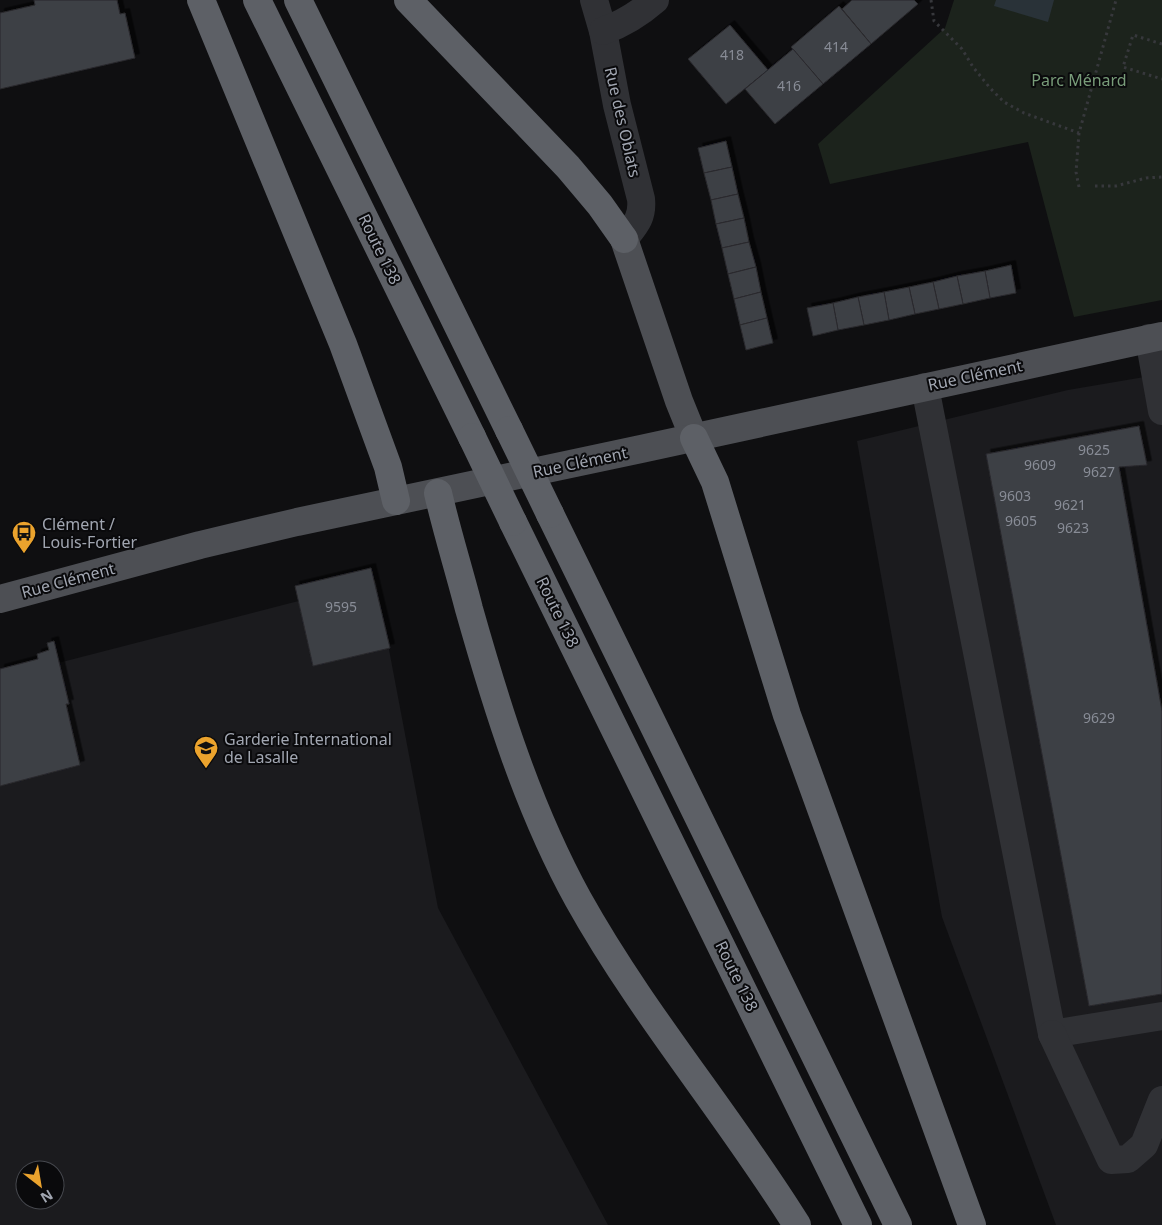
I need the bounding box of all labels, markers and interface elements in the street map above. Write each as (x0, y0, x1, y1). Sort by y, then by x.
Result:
house number: 414 (824, 37, 848, 56)
house number: 418 (720, 45, 744, 64)
street label: Rue des Oblats (600, 65, 646, 179)
park label: Parc Ménard (1031, 69, 1127, 91)
house number: 416 (777, 76, 801, 95)
street label: Route 138 (353, 210, 407, 288)
street label: Rue Clément (926, 354, 1024, 396)
house number: 9625 (1078, 440, 1110, 459)
street label: Rue Clément (531, 441, 629, 483)
house number: 9609 (1024, 455, 1056, 474)
house number: 9627 (1083, 462, 1115, 481)
house number: 9603 (999, 486, 1031, 505)
house number: 9621 (1054, 495, 1086, 514)
house number: 9605 (1005, 511, 1037, 530)
place label: Clément / Louis-Fortier (42, 513, 137, 553)
house number: 9623 (1057, 518, 1089, 537)
bus stop icon: Clément / Louis-Fortier (11, 520, 37, 554)
street label: Rue Clément (19, 557, 117, 603)
street label: Route 138 (531, 573, 585, 651)
house number: 9595 (325, 597, 357, 616)
house number: 9629 (1083, 708, 1115, 727)
place label: Garderie International de Lasalle (224, 728, 392, 768)
school or university icon: Garderie International de Lasalle (193, 735, 219, 769)
street label: Route 138 (710, 937, 764, 1015)
north arrow (15, 1160, 65, 1210)
text: N (37, 1185, 57, 1208)

